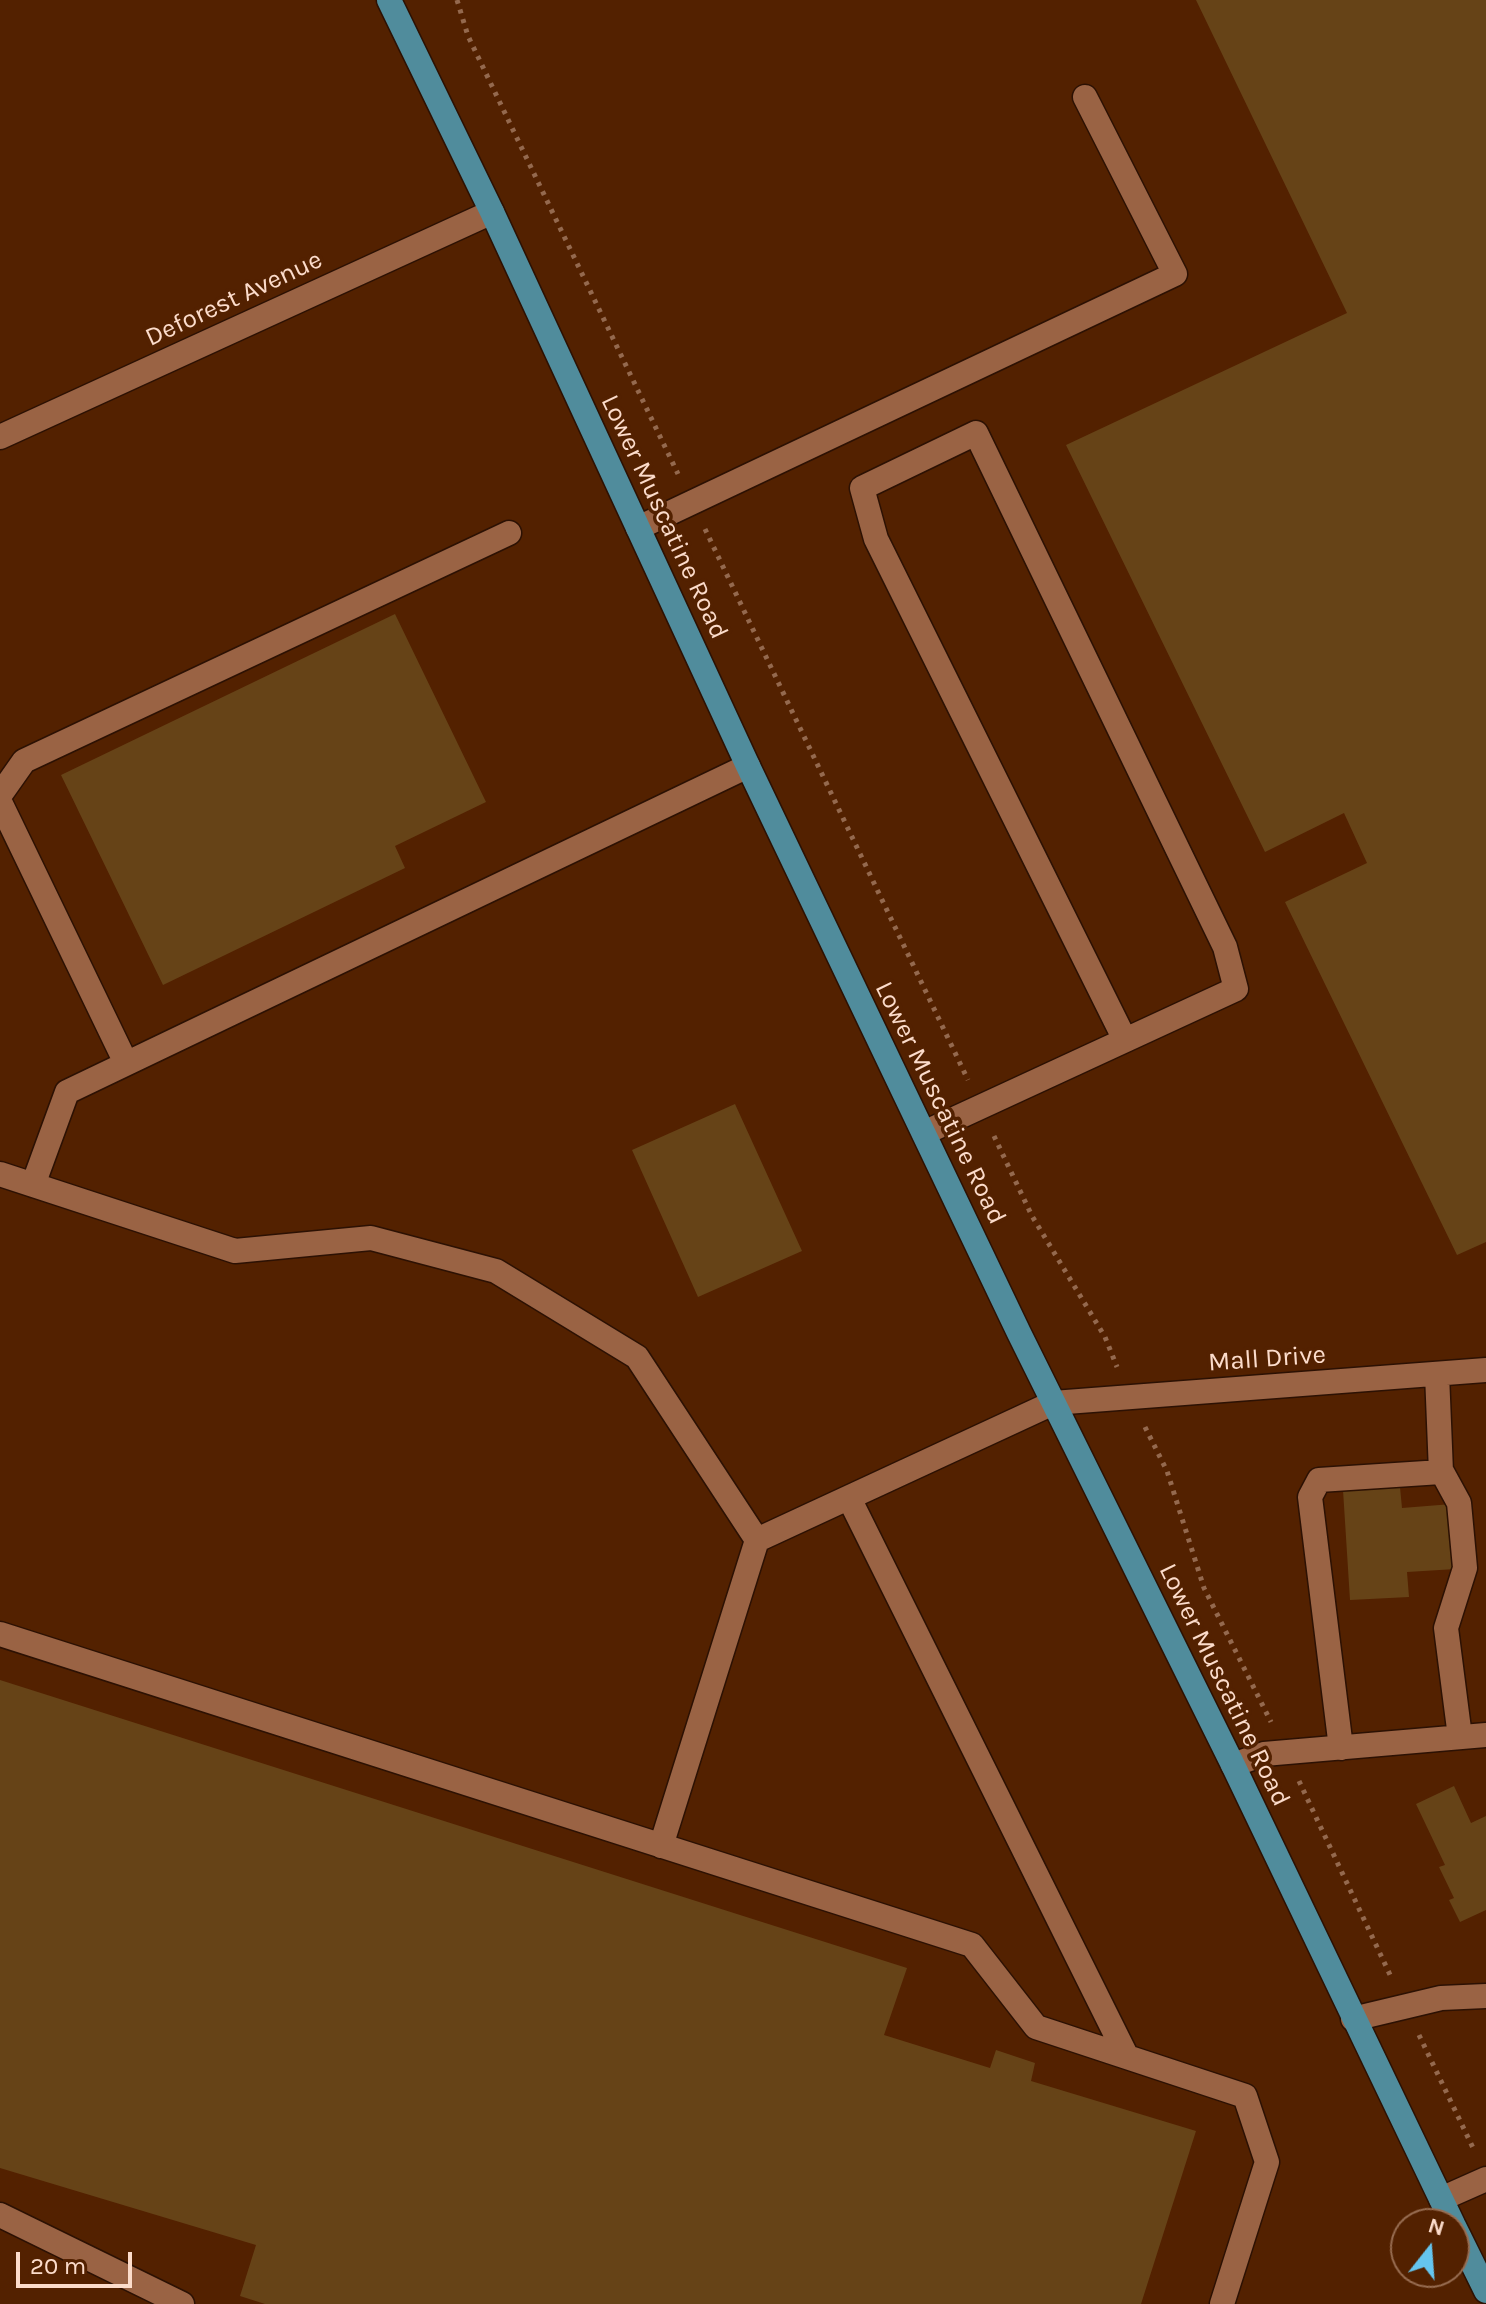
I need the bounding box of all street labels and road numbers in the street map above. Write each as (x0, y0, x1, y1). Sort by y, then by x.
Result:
street label: Deforest Avenue (141, 244, 327, 354)
street label: Lower Muscatine Road (594, 390, 734, 644)
street label: Lower Muscatine Road (868, 977, 1012, 1229)
street label: Mall Drive (1207, 1339, 1327, 1379)
street label: Lower Muscatine Road (1152, 1559, 1296, 1811)

